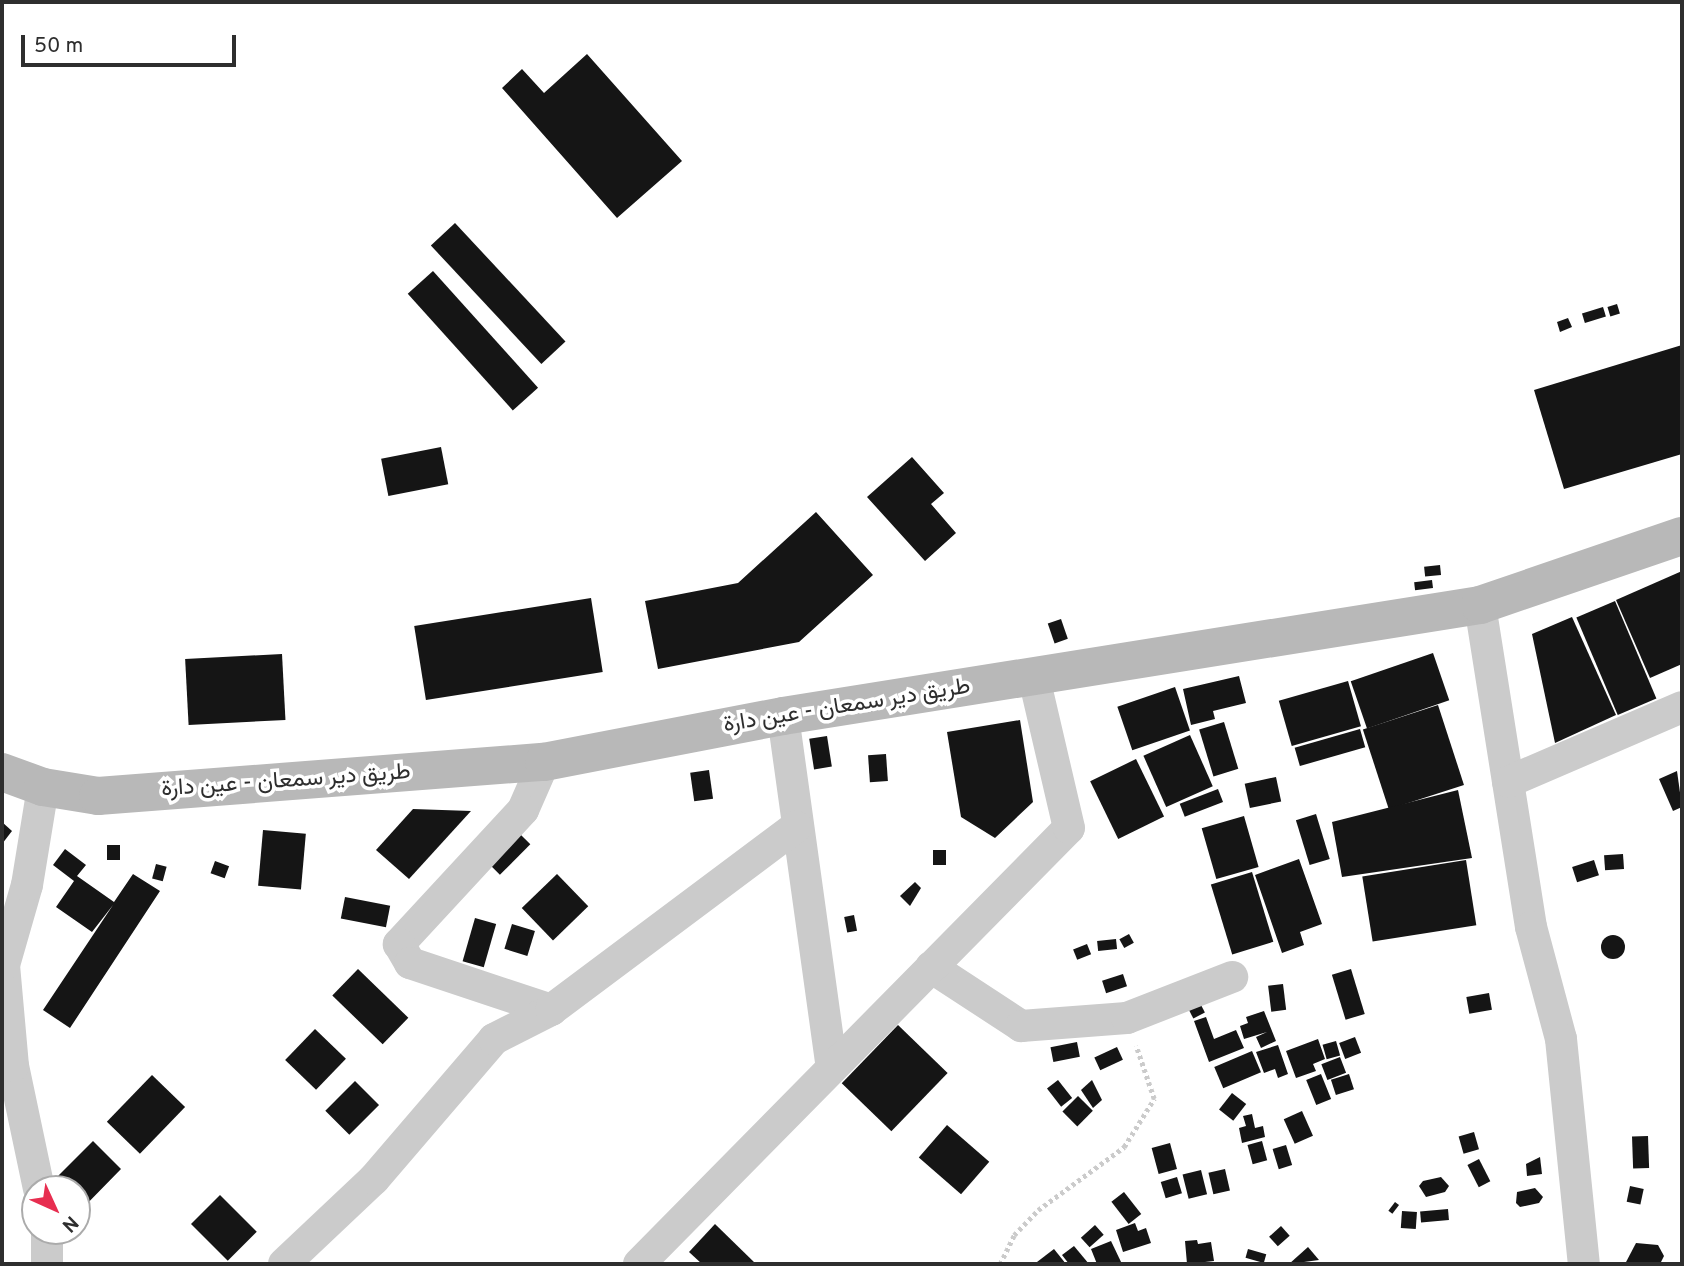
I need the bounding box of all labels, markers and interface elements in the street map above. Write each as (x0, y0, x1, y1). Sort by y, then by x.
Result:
scale bar (24, 21, 240, 65)
text: 50 m (34, 33, 83, 60)
street label: طريق دير سمعان - عين دارة (722, 674, 972, 740)
street label: طريق دير سمعان - عين دارة (160, 760, 412, 804)
north arrow (21, 1175, 91, 1245)
text: N (56, 1210, 83, 1237)

